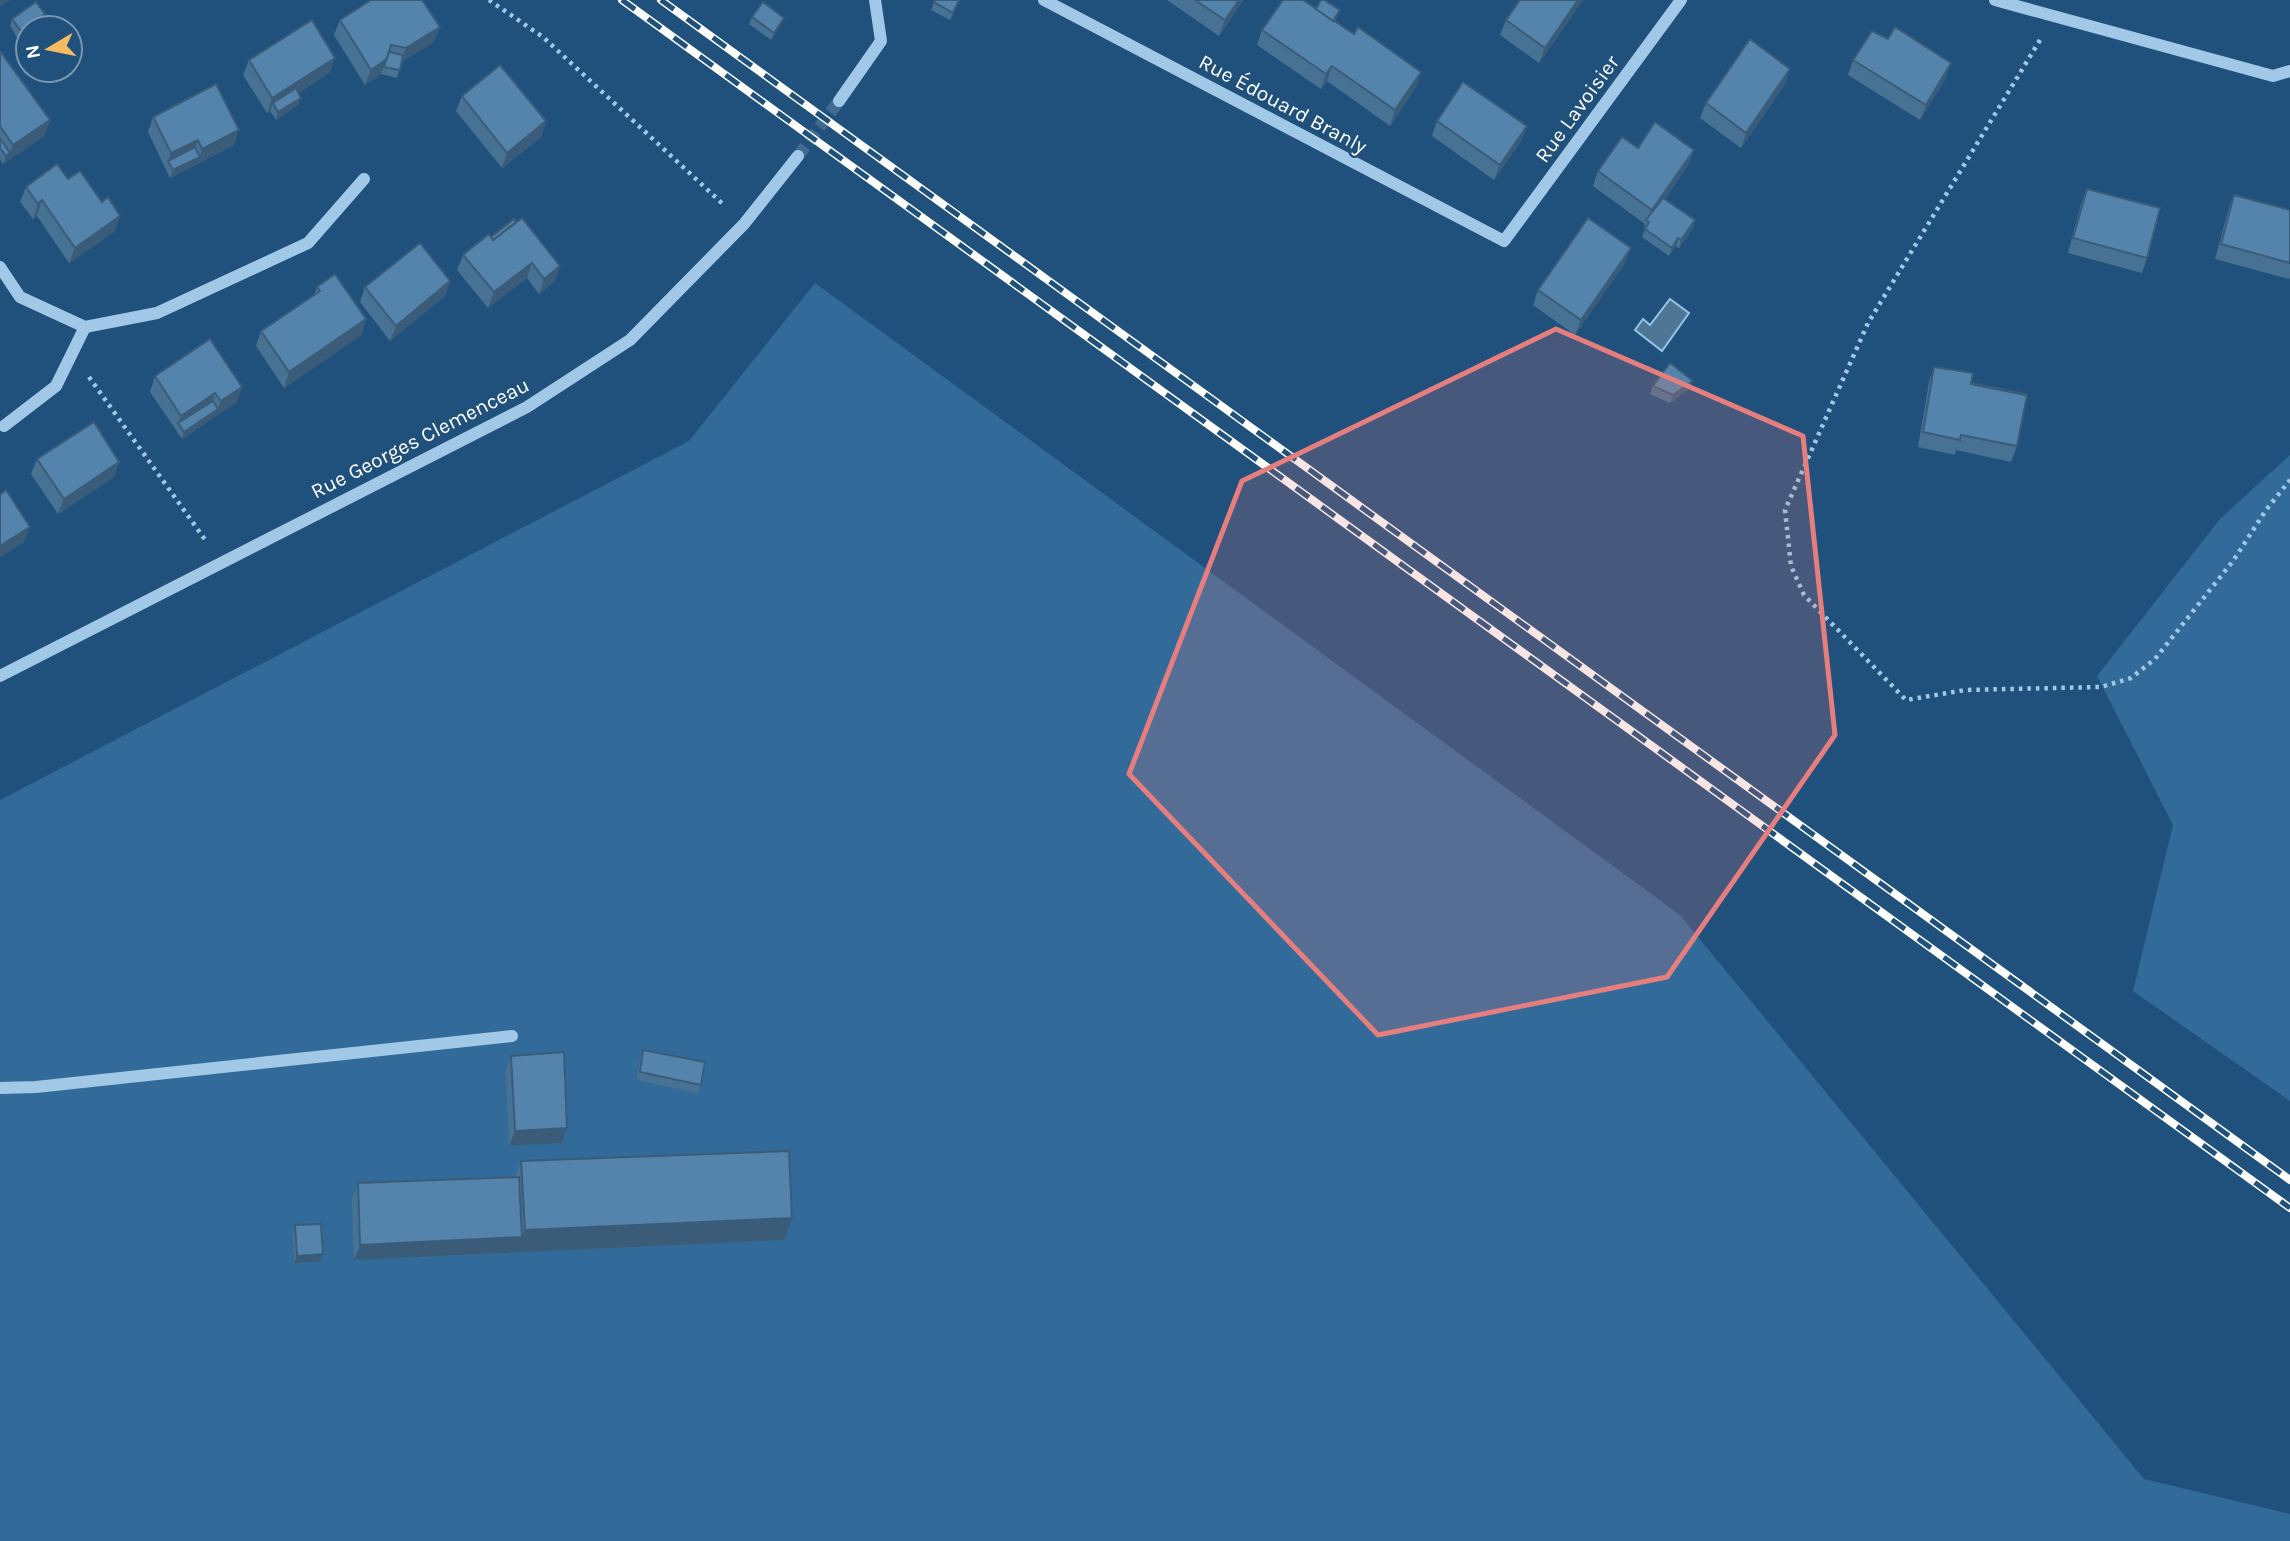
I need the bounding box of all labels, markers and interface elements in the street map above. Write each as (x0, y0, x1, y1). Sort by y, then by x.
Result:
north arrow (14, 14, 84, 84)
text: N (21, 43, 45, 60)
street label: Rue Édouard Branly (1195, 50, 1371, 159)
street label: Rue Lavoisier (1530, 50, 1624, 167)
street label: Rue Georges Clemenceau (307, 372, 533, 504)

